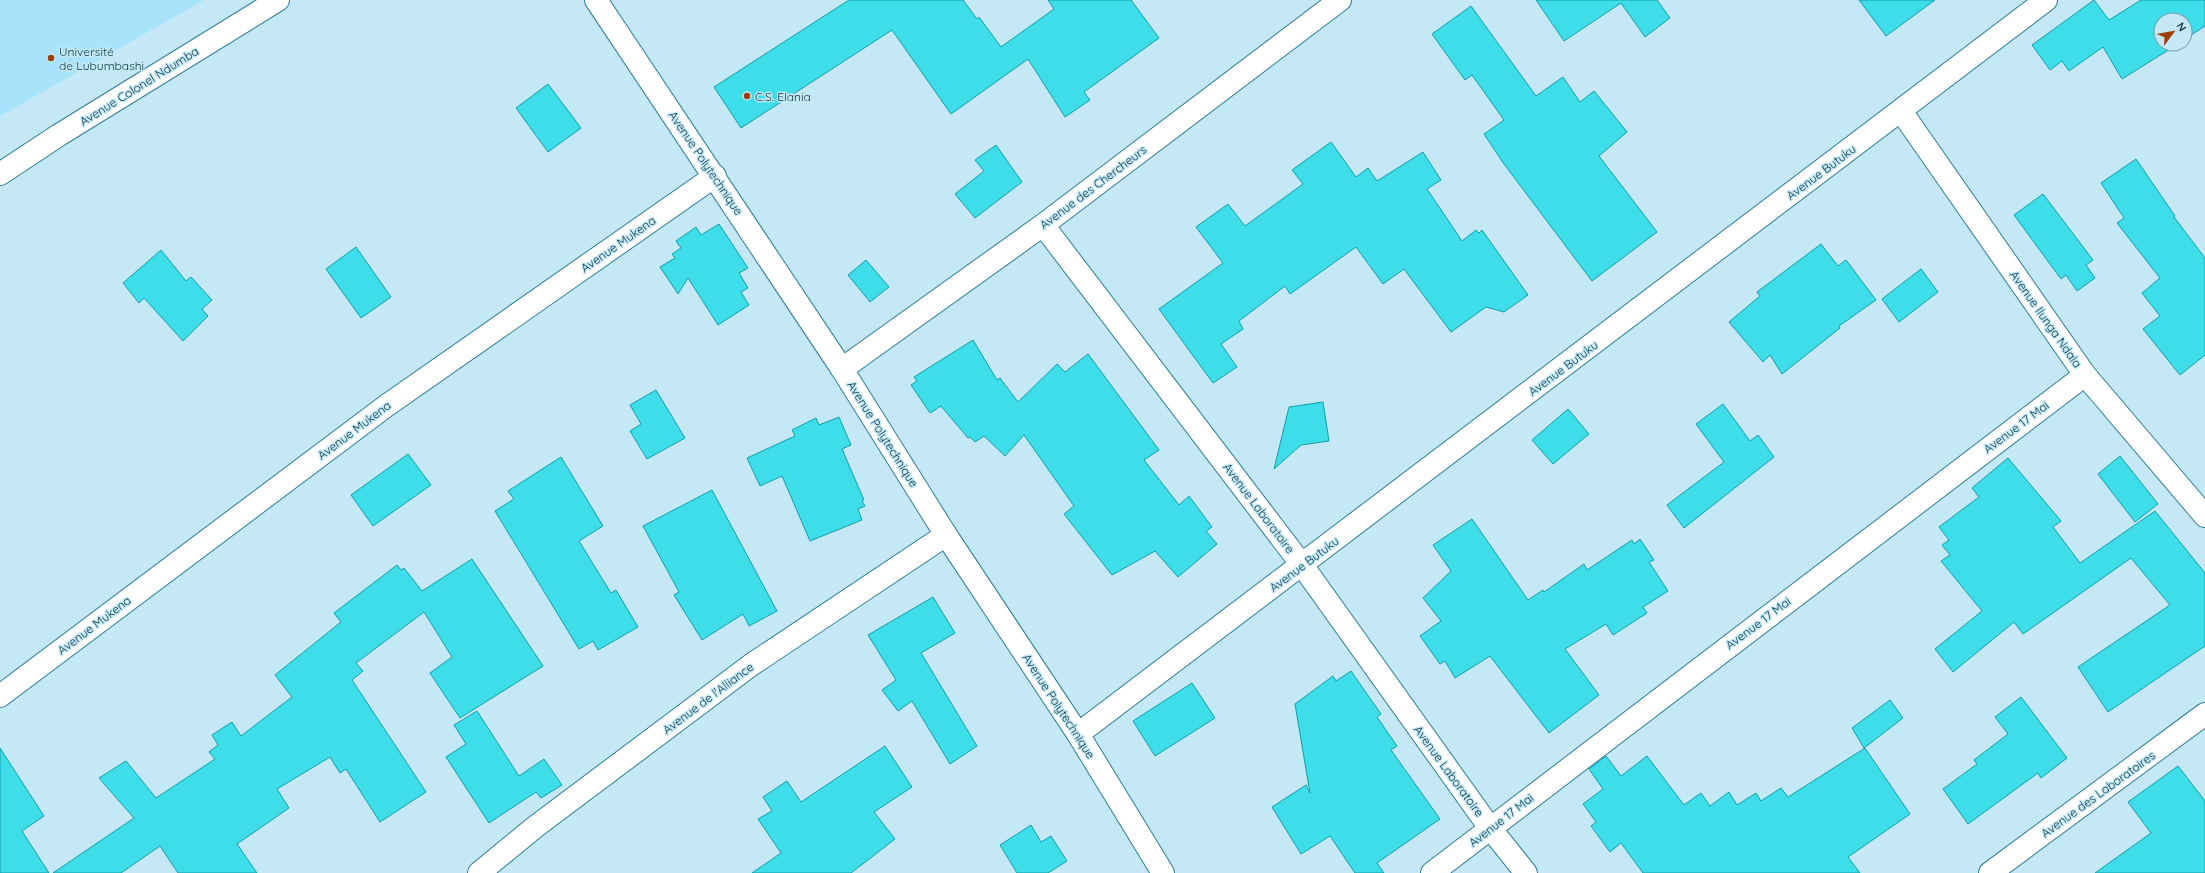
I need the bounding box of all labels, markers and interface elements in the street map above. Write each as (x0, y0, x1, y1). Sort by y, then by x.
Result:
north arrow (2153, 12, 2193, 52)
text: N (2173, 20, 2190, 34)
street label: Avenue Colonel Ndumba (77, 43, 201, 129)
place label: Université de Lubumbashi (59, 44, 144, 73)
marker: Université de Lubumbashi (46, 53, 56, 63)
place label: C.S. Elania (755, 89, 811, 104)
marker: C.S. Elania (742, 91, 752, 101)
street label: Avenue Polytechnique (666, 108, 747, 218)
street label: Avenue Butuku (1783, 141, 1859, 203)
street label: Avenue des Chercheurs (1037, 142, 1150, 232)
street label: Avenue Mukena (578, 213, 658, 275)
street label: Avenue Ilunga Ndala (2007, 268, 2085, 370)
street label: Avenue Butuku (1525, 337, 1601, 399)
street label: Avenue Polytechnique (844, 378, 922, 490)
street label: Avenue Mukena (314, 397, 394, 463)
street label: Avenue 17 Mai (1980, 398, 2052, 456)
street label: Avenue Laboratoire (1220, 460, 1298, 556)
street label: Avenue Butuku (1266, 533, 1342, 595)
street label: Avenue Mukena (54, 592, 134, 658)
street label: Avenue 17 Mai (1722, 594, 1794, 652)
street label: Avenue Polytechnique (1019, 651, 1099, 762)
street label: Avenue de l'Alliance (660, 659, 757, 737)
street label: Avenue Laboratoire (1411, 722, 1487, 820)
street label: Avenue des Laboratoires (2038, 747, 2158, 841)
street label: Avenue 17 Mai (1466, 790, 1536, 850)

